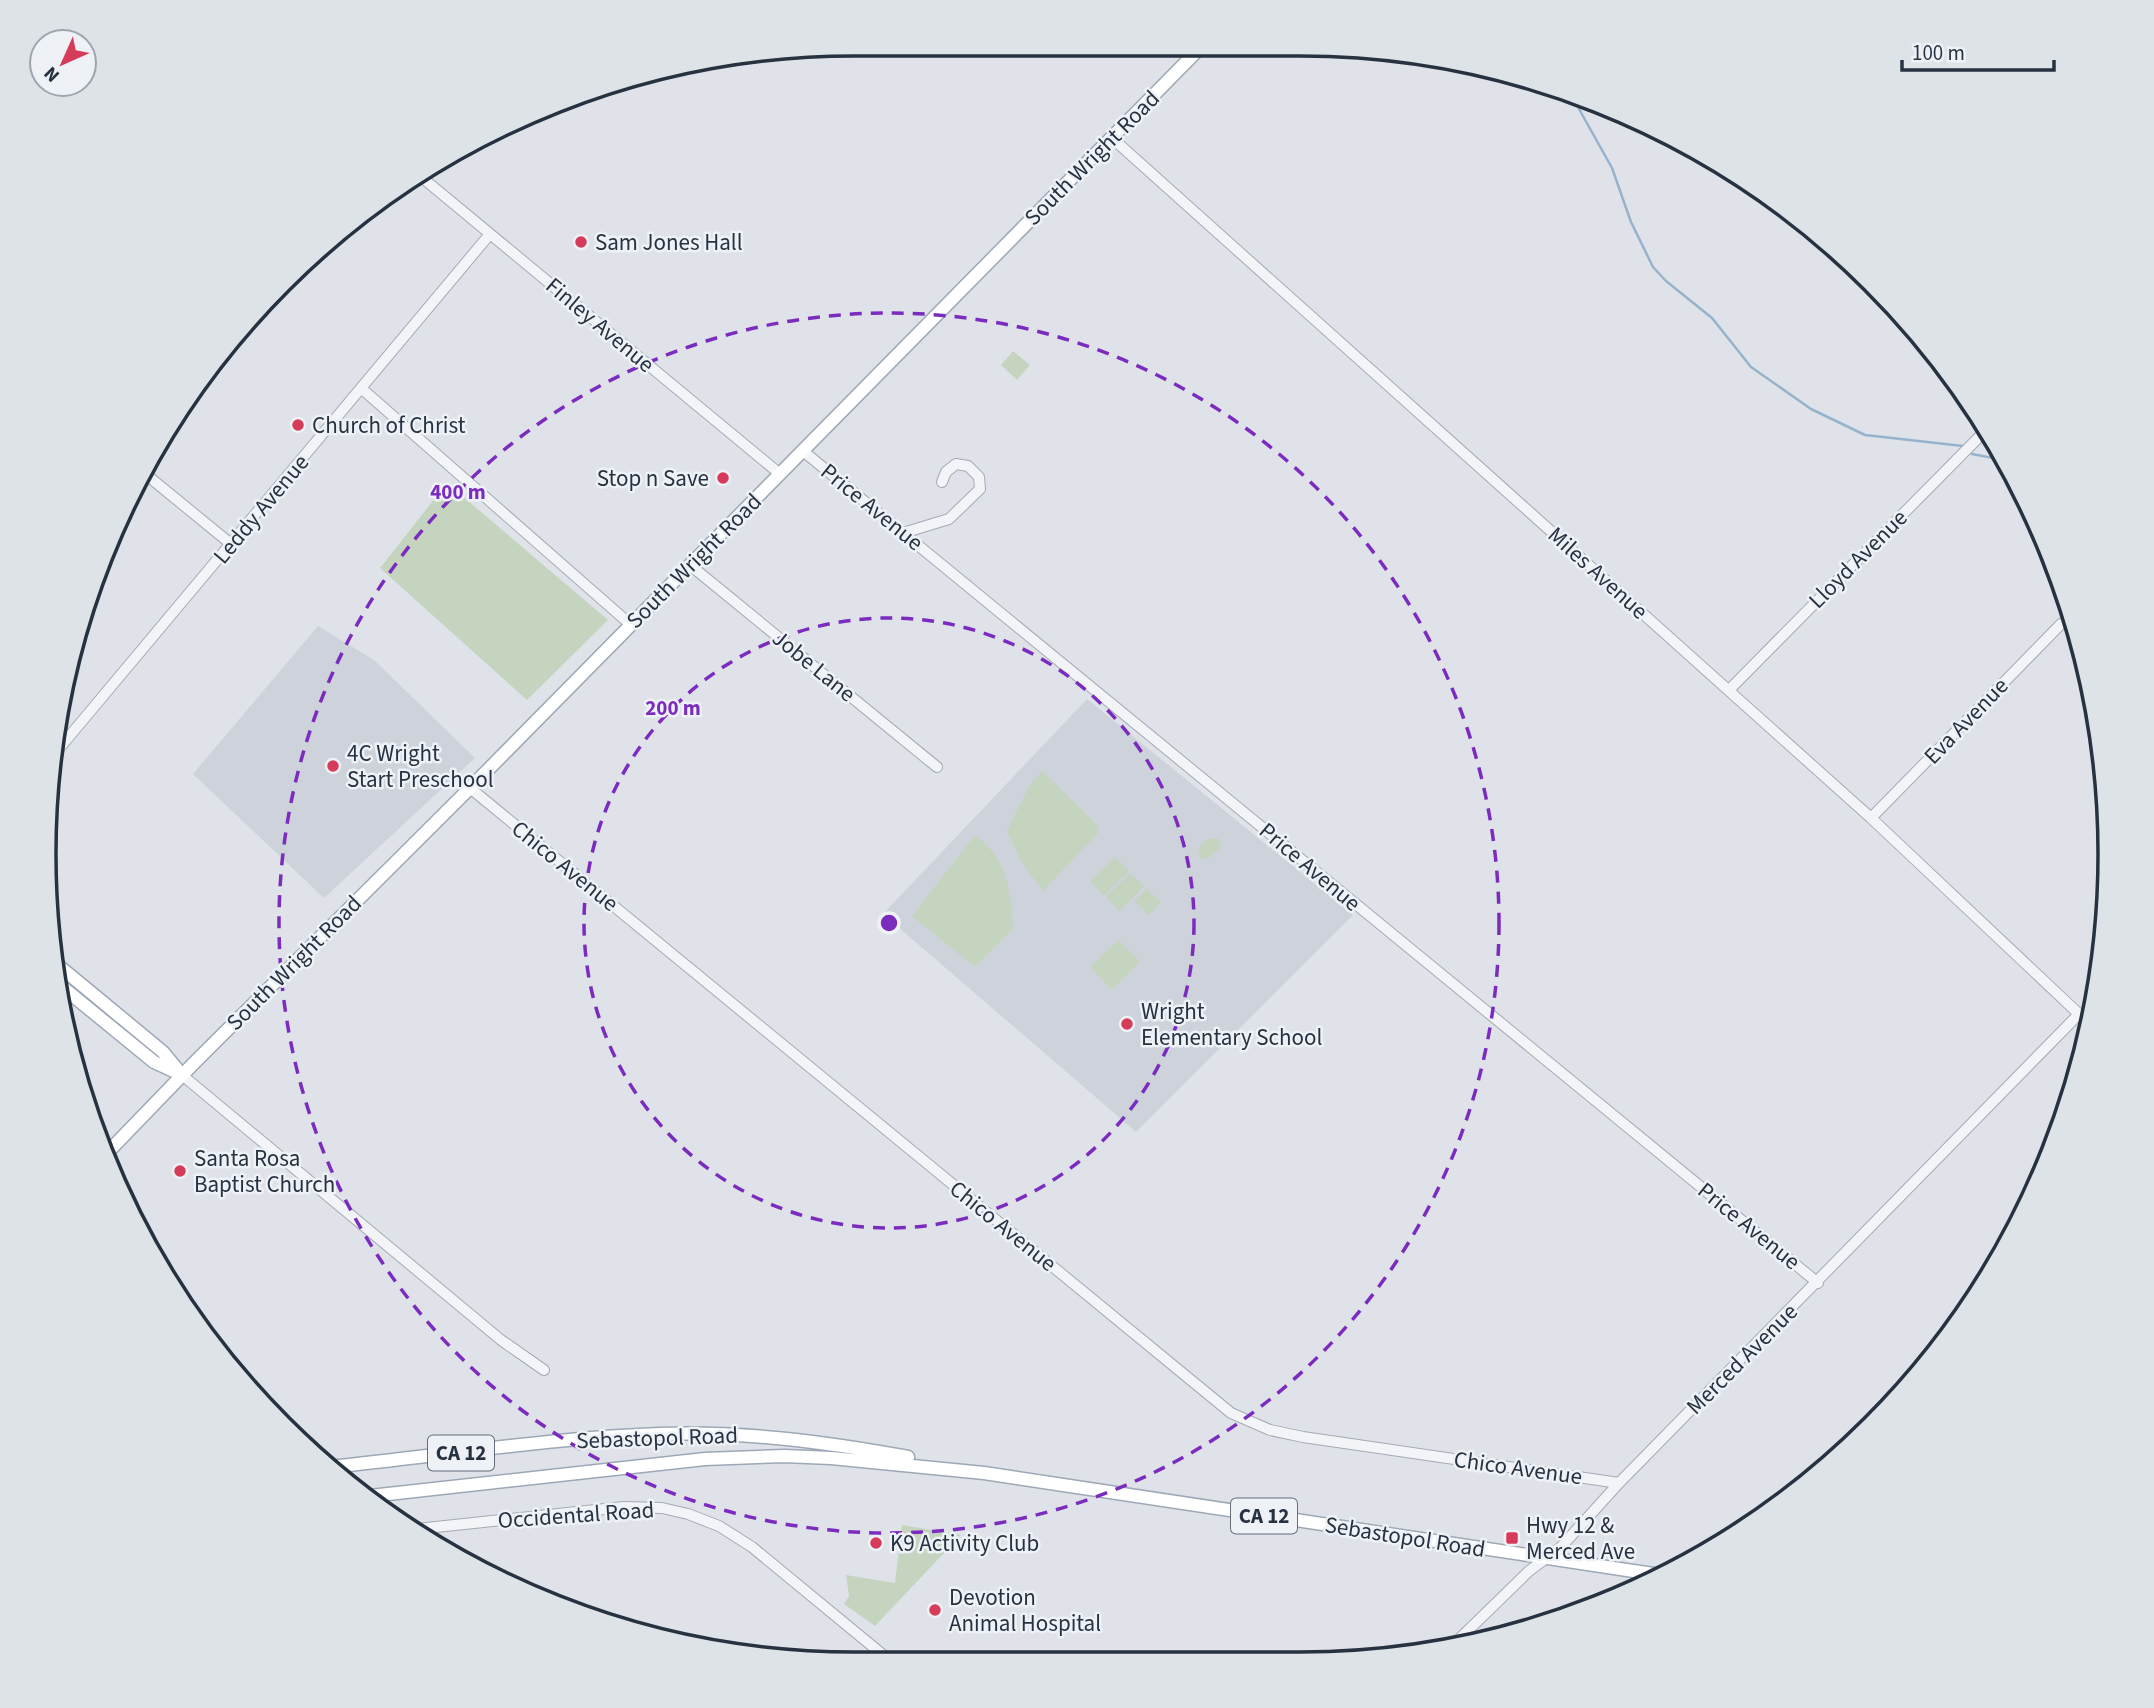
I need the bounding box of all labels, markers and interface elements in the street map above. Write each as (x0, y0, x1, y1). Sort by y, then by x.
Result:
north arrow (28, 28, 98, 98)
scale bar (1902, 28, 2054, 72)
text: 100 m (1912, 38, 1965, 68)
text: N (38, 60, 66, 88)
street label: South Wright Road (1017, 83, 1167, 233)
place label: Sam Jones Hall (595, 226, 743, 259)
marker: Sam Jones Hall (573, 234, 589, 250)
street label: Finley Avenue (538, 270, 662, 380)
place label: Church of Christ (312, 409, 466, 442)
marker: Church of Christ (290, 417, 306, 433)
street label: Leddy Avenue (205, 447, 317, 571)
street label: Price Avenue (814, 455, 930, 559)
place label: Stop n Save (597, 462, 709, 495)
marker: Stop n Save (715, 470, 731, 486)
text: 400 m (430, 477, 486, 507)
street label: South Wright Road (619, 486, 769, 636)
street label: Lloyd Avenue (1801, 502, 1915, 616)
street label: Miles Avenue (1541, 519, 1655, 627)
street label: Jobe Lane (765, 622, 863, 710)
street label: Eva Avenue (1916, 670, 2016, 772)
text: 200 m (645, 693, 701, 723)
place label: 4C Wright Start Preschool (347, 737, 494, 796)
marker: 4C Wright Start Preschool (325, 758, 341, 774)
street label: Chico Avenue (504, 813, 626, 919)
street label: Price Avenue (1252, 815, 1368, 919)
street label: South Wright Road (219, 888, 369, 1038)
centre of rings (877, 911, 901, 935)
place label: Wright Elementary School (1141, 995, 1322, 1054)
marker: Wright Elementary School (1119, 1016, 1135, 1032)
place label: Santa Rosa Baptist Church (194, 1142, 335, 1201)
marker: Santa Rosa Baptist Church (172, 1163, 188, 1179)
street label: Chico Avenue (942, 1173, 1064, 1279)
street label: Price Avenue (1691, 1174, 1807, 1278)
street label: Merced Avenue (1679, 1296, 1805, 1422)
street label: Sebastopol Road (576, 1419, 738, 1457)
road number: CA 12 (428, 1436, 494, 1470)
street label: Chico Avenue (1452, 1443, 1584, 1493)
street label: Occidental Road (497, 1493, 655, 1537)
road number: CA 12 (1231, 1498, 1297, 1534)
street label: Sebastopol Road (1322, 1508, 1488, 1566)
place label: Hwy 12 & Merced Ave (1526, 1509, 1635, 1568)
place label: K9 Activity Club (890, 1527, 1039, 1560)
marker: Hwy 12 & Merced Ave (1504, 1530, 1520, 1546)
marker: K9 Activity Club (868, 1535, 884, 1551)
place label: Devotion Animal Hospital (949, 1581, 1101, 1640)
marker: Devotion Animal Hospital (927, 1602, 943, 1618)

